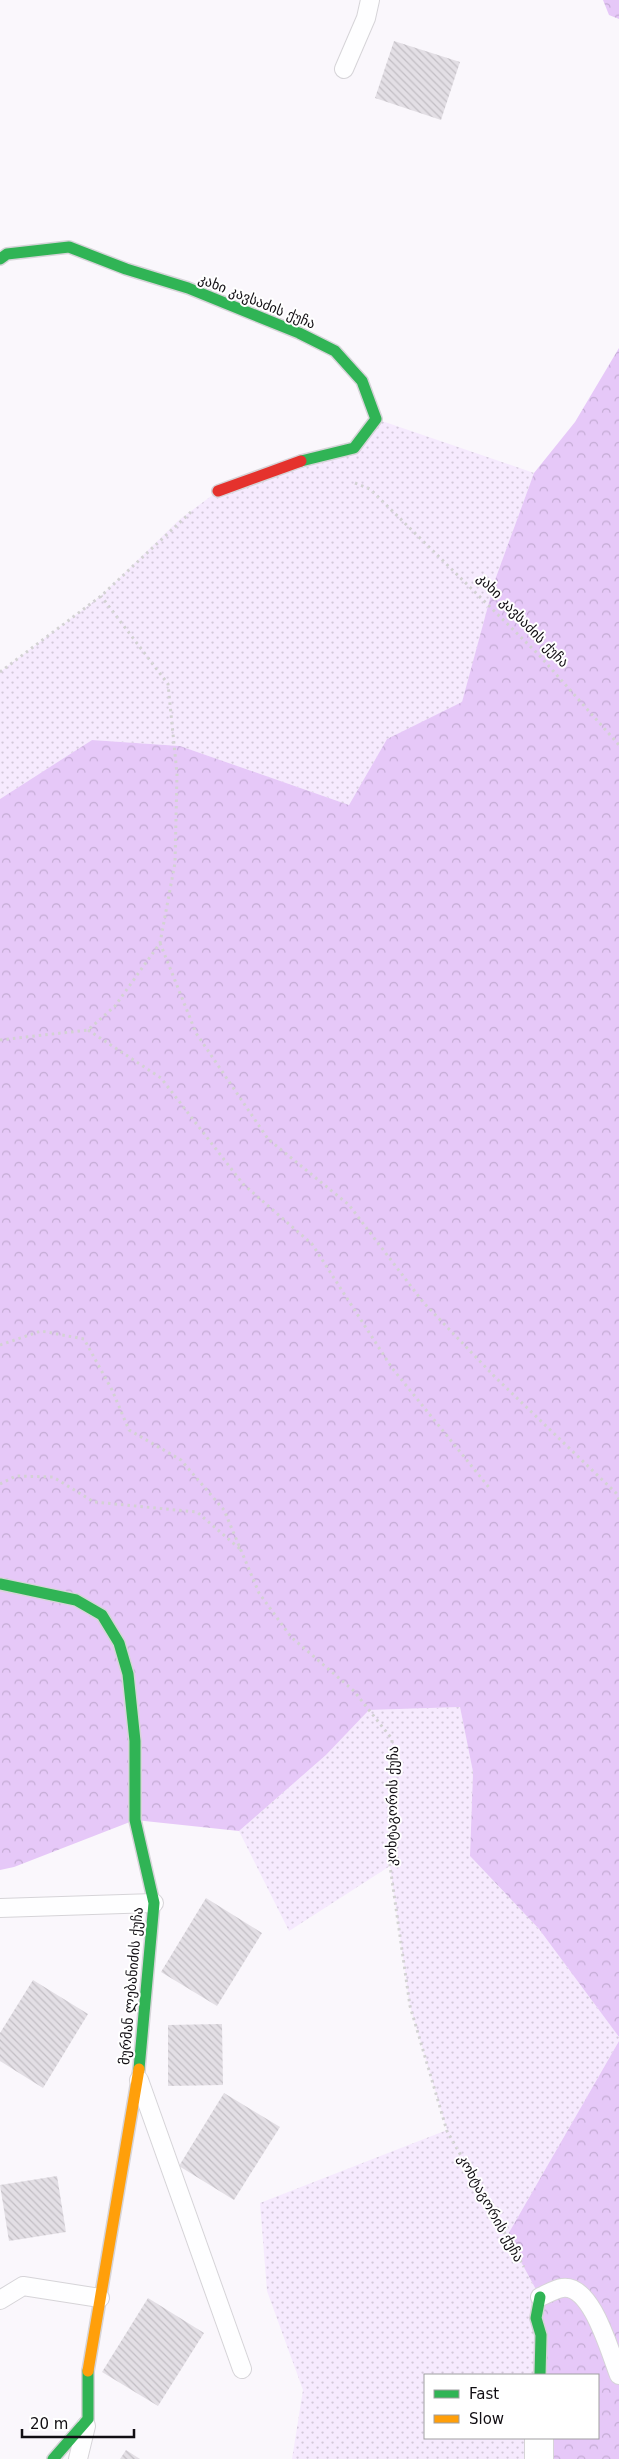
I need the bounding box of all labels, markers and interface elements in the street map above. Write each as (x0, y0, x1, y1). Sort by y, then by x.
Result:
street label: კახი კავსაძის ქუჩა (196, 270, 318, 332)
street label: კახი კავსაძის ქუჩა (474, 570, 572, 670)
street label: კოხტაგორის ქუჩა (383, 1746, 401, 1866)
street label: მურმან ლებანიძის ქუჩა (116, 1907, 146, 2065)
street label: კოხტაგორის ქუჩა (455, 2152, 527, 2264)
legend (424, 2374, 599, 2439)
text: Fast (469, 2385, 499, 2403)
scale bar (22, 2406, 135, 2438)
text: Slow (469, 2410, 504, 2428)
text: 20 m (30, 2415, 68, 2433)

